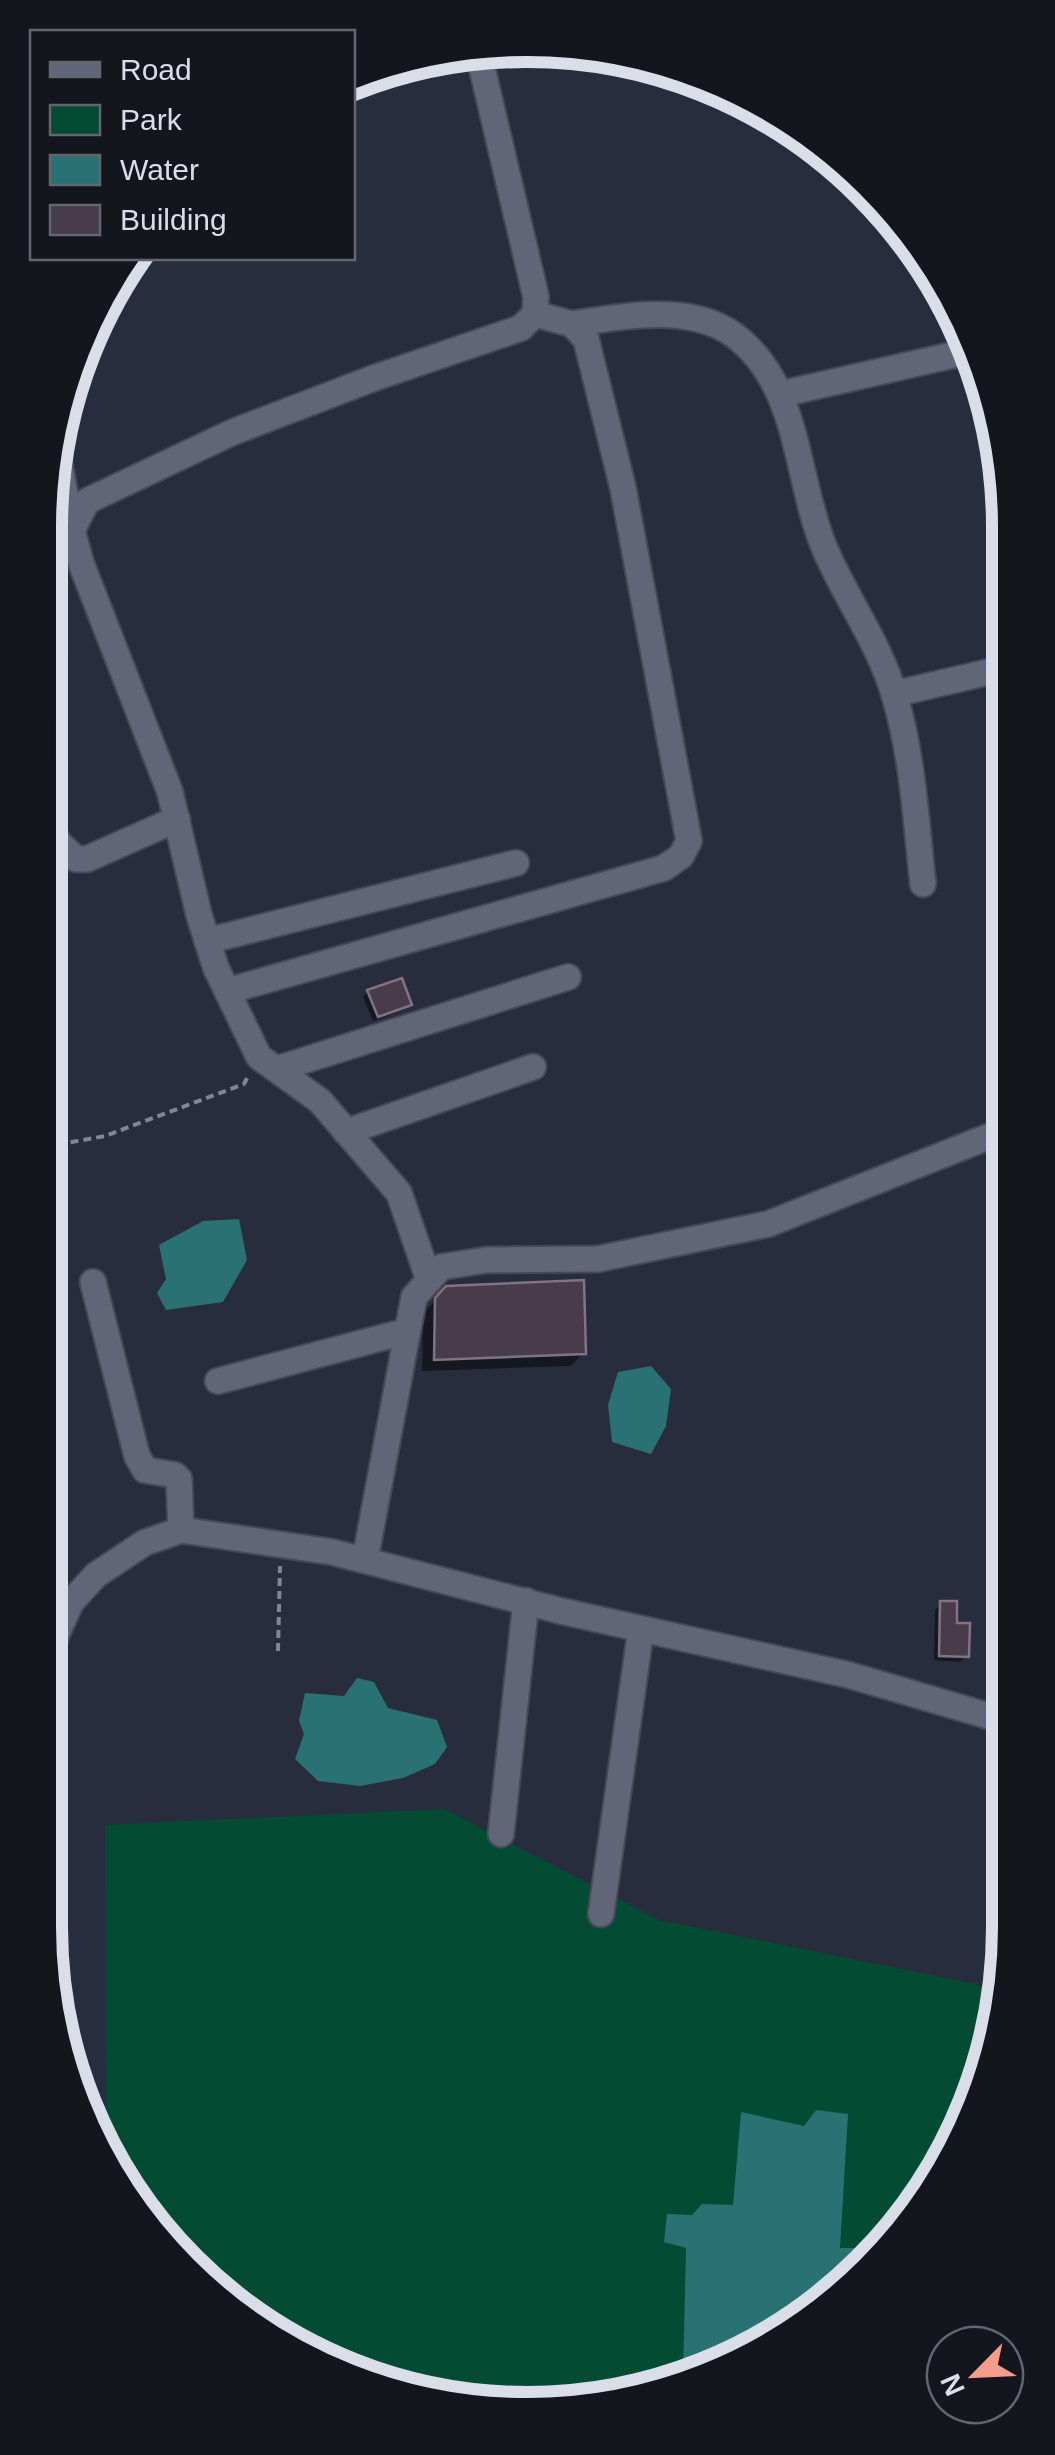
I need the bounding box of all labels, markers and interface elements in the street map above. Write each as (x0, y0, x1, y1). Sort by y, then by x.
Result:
legend (30, 30, 355, 260)
text: Road (120, 53, 192, 86)
text: Park (120, 103, 183, 136)
text: Water (120, 153, 199, 186)
text: Building (120, 203, 227, 236)
north arrow (925, 2325, 1025, 2425)
text: N (934, 2369, 971, 2401)

